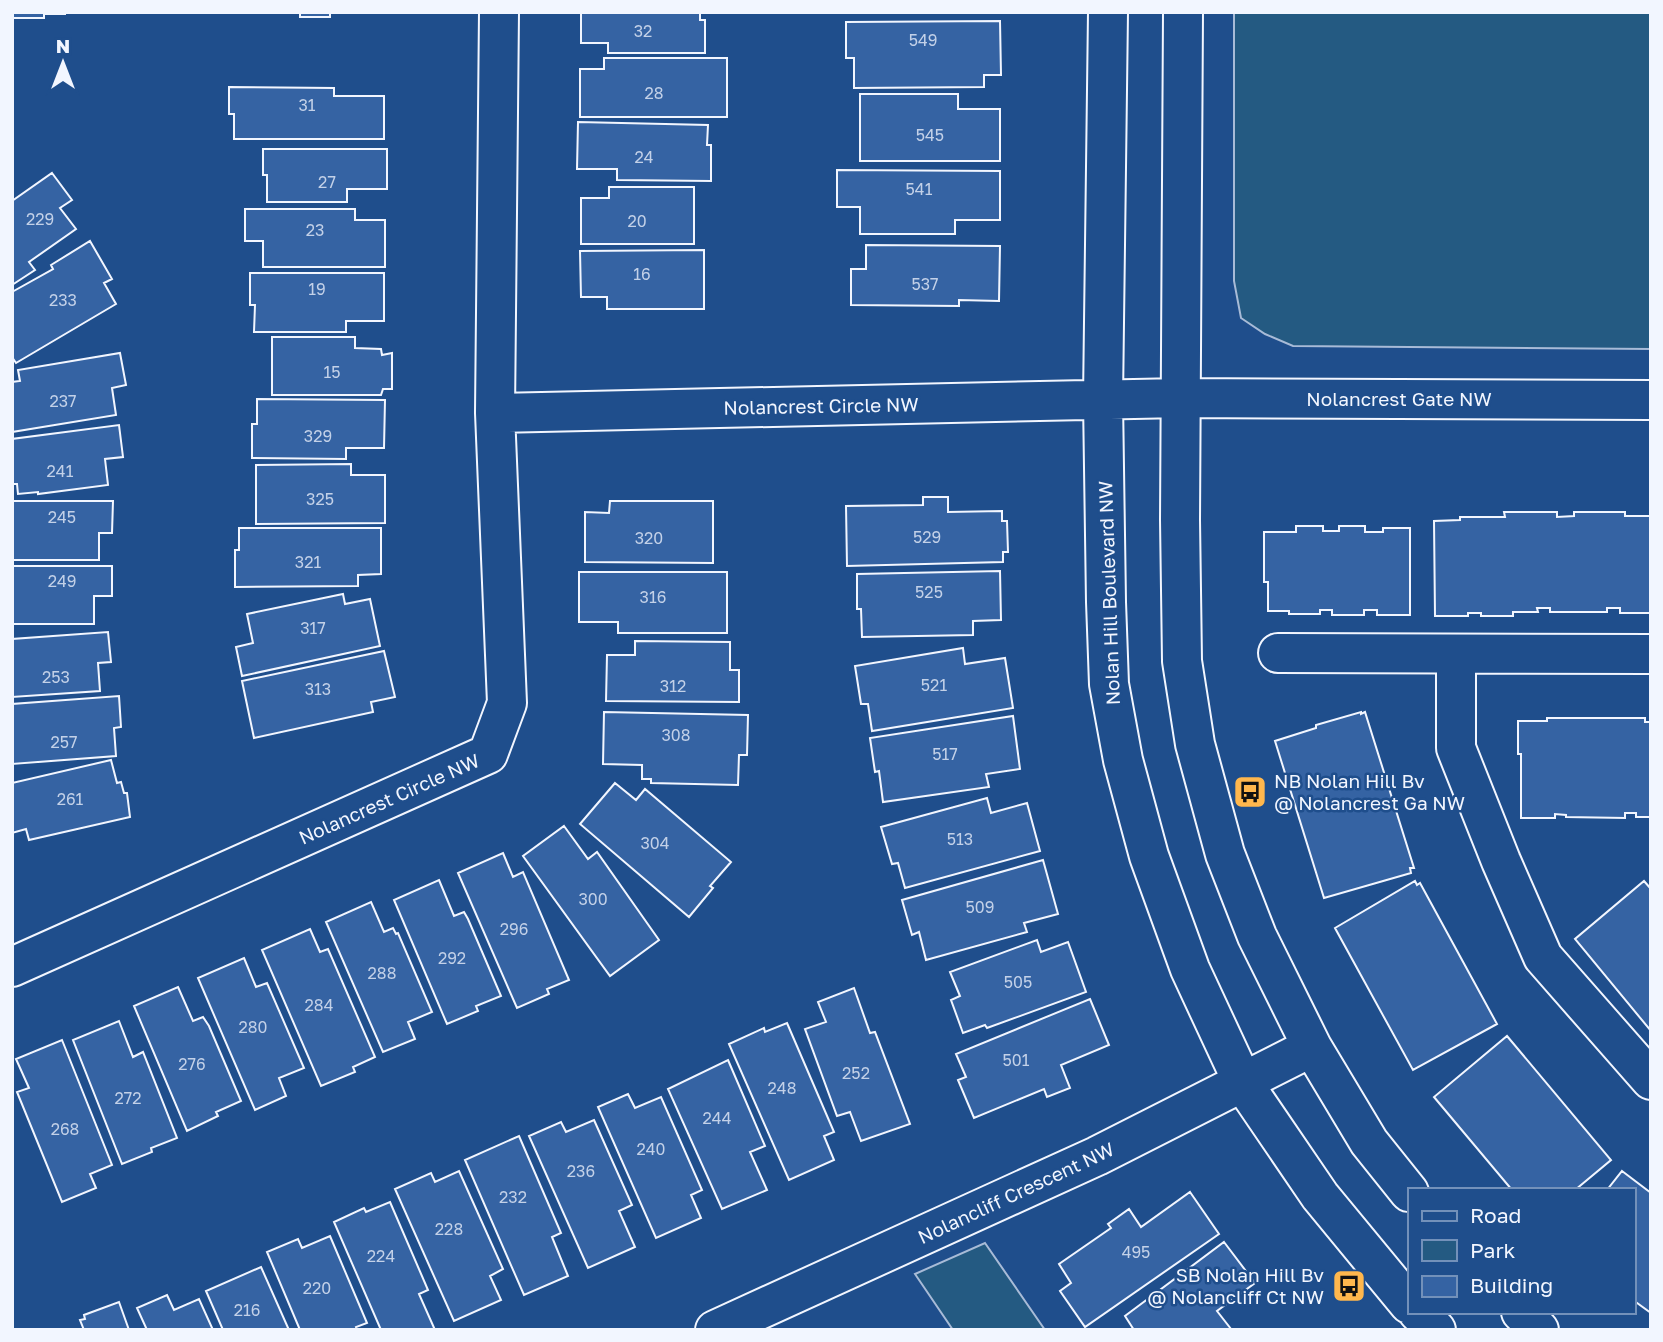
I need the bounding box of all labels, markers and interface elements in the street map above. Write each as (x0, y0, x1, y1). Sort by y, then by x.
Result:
house number: 32 (634, 21, 652, 41)
north arrow (28, 28, 98, 98)
house number: 549 (909, 30, 937, 50)
text: N (56, 34, 70, 57)
house number: 28 (644, 83, 664, 103)
house number: 31 (298, 95, 316, 115)
house number: 545 (916, 125, 944, 145)
house number: 24 (634, 147, 654, 167)
house number: 27 (318, 172, 336, 192)
house number: 541 (906, 179, 933, 199)
house number: 229 (26, 209, 54, 229)
house number: 20 (627, 211, 647, 231)
house number: 23 (306, 220, 324, 240)
house number: 16 (633, 264, 651, 284)
house number: 537 (911, 274, 939, 294)
house number: 19 (308, 279, 326, 299)
house number: 233 (49, 290, 77, 310)
house number: 15 (323, 362, 341, 382)
street label: Nolancrest Gate NW (1306, 387, 1492, 410)
house number: 237 (49, 391, 77, 411)
street label: Nolancrest Circle NW (723, 392, 919, 419)
house number: 329 (304, 426, 332, 446)
house number: 241 (47, 461, 74, 481)
street label: Nolan Hill Boulevard NW (1093, 480, 1124, 706)
house number: 325 (306, 489, 334, 509)
house number: 245 (48, 507, 76, 527)
house number: 529 (913, 527, 941, 547)
house number: 320 (635, 528, 663, 548)
house number: 321 (295, 552, 321, 572)
house number: 249 (48, 571, 76, 591)
house number: 525 (915, 582, 943, 602)
house number: 316 (640, 587, 666, 607)
house number: 317 (300, 618, 326, 638)
house number: 253 (42, 667, 70, 687)
house number: 521 (921, 675, 947, 695)
house number: 312 (660, 676, 686, 696)
house number: 313 (305, 679, 331, 699)
house number: 308 (661, 725, 691, 745)
house number: 257 (50, 732, 78, 752)
house number: 517 (932, 744, 958, 764)
street label: Nolancrest Circle NW (295, 748, 483, 849)
place label: NB Nolan Hill Bv @ Nolancrest Ga NW (1274, 769, 1465, 814)
bus stop icon: NB Nolan Hill Bv @ Nolancrest Ga NW (1231, 773, 1269, 811)
house number: 261 (57, 789, 84, 809)
house number: 513 (947, 829, 973, 849)
house number: 304 (640, 833, 670, 853)
house number: 300 (578, 889, 608, 909)
house number: 509 (966, 897, 994, 917)
house number: 296 (500, 919, 528, 939)
house number: 292 (438, 948, 466, 968)
house number: 288 (368, 963, 396, 983)
house number: 505 (1004, 972, 1032, 992)
house number: 284 (305, 995, 333, 1015)
house number: 280 (239, 1017, 267, 1037)
house number: 501 (1003, 1050, 1030, 1070)
house number: 276 (178, 1054, 206, 1074)
house number: 252 (842, 1063, 870, 1083)
house number: 248 (768, 1078, 796, 1098)
house number: 272 (114, 1088, 142, 1108)
house number: 244 (703, 1108, 731, 1128)
house number: 268 (51, 1119, 79, 1139)
street label: Nolancliff Crescent NW (914, 1137, 1118, 1248)
house number: 240 (637, 1139, 665, 1159)
house number: 236 (567, 1161, 595, 1181)
house number: 232 (499, 1187, 527, 1207)
legend (1408, 1188, 1635, 1314)
text: Road (1470, 1202, 1521, 1228)
house number: 228 (435, 1219, 463, 1239)
text: Park (1470, 1237, 1516, 1263)
house number: 495 (1122, 1242, 1150, 1262)
house number: 224 (367, 1246, 395, 1266)
place label: SB Nolan Hill Bv @ Nolancliff Ct NW (1147, 1263, 1324, 1308)
bus stop icon: SB Nolan Hill Bv @ Nolancliff Ct NW (1330, 1267, 1368, 1305)
text: Building (1470, 1272, 1553, 1298)
house number: 220 (303, 1278, 331, 1298)
house number: 216 (234, 1300, 260, 1320)

